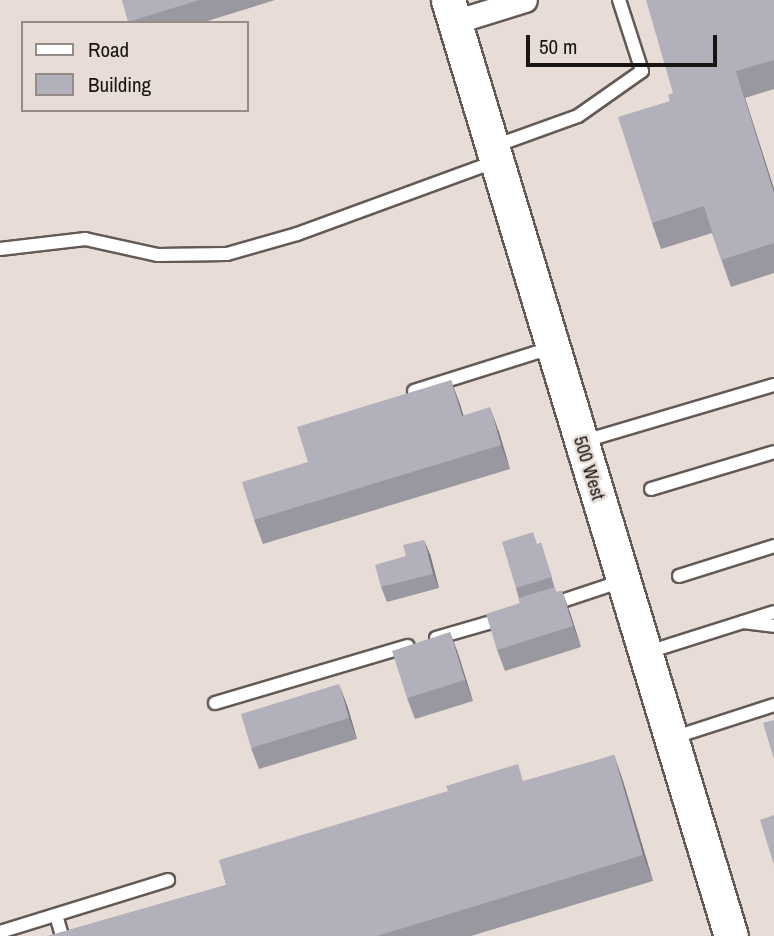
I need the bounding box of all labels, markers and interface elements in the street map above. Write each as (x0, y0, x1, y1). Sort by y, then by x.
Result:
legend (21, 21, 248, 112)
scale bar (529, 21, 720, 65)
text: 50 m (539, 32, 577, 61)
text: Road (88, 35, 129, 64)
text: Building (88, 70, 151, 99)
street label: 500 West (569, 433, 609, 503)

